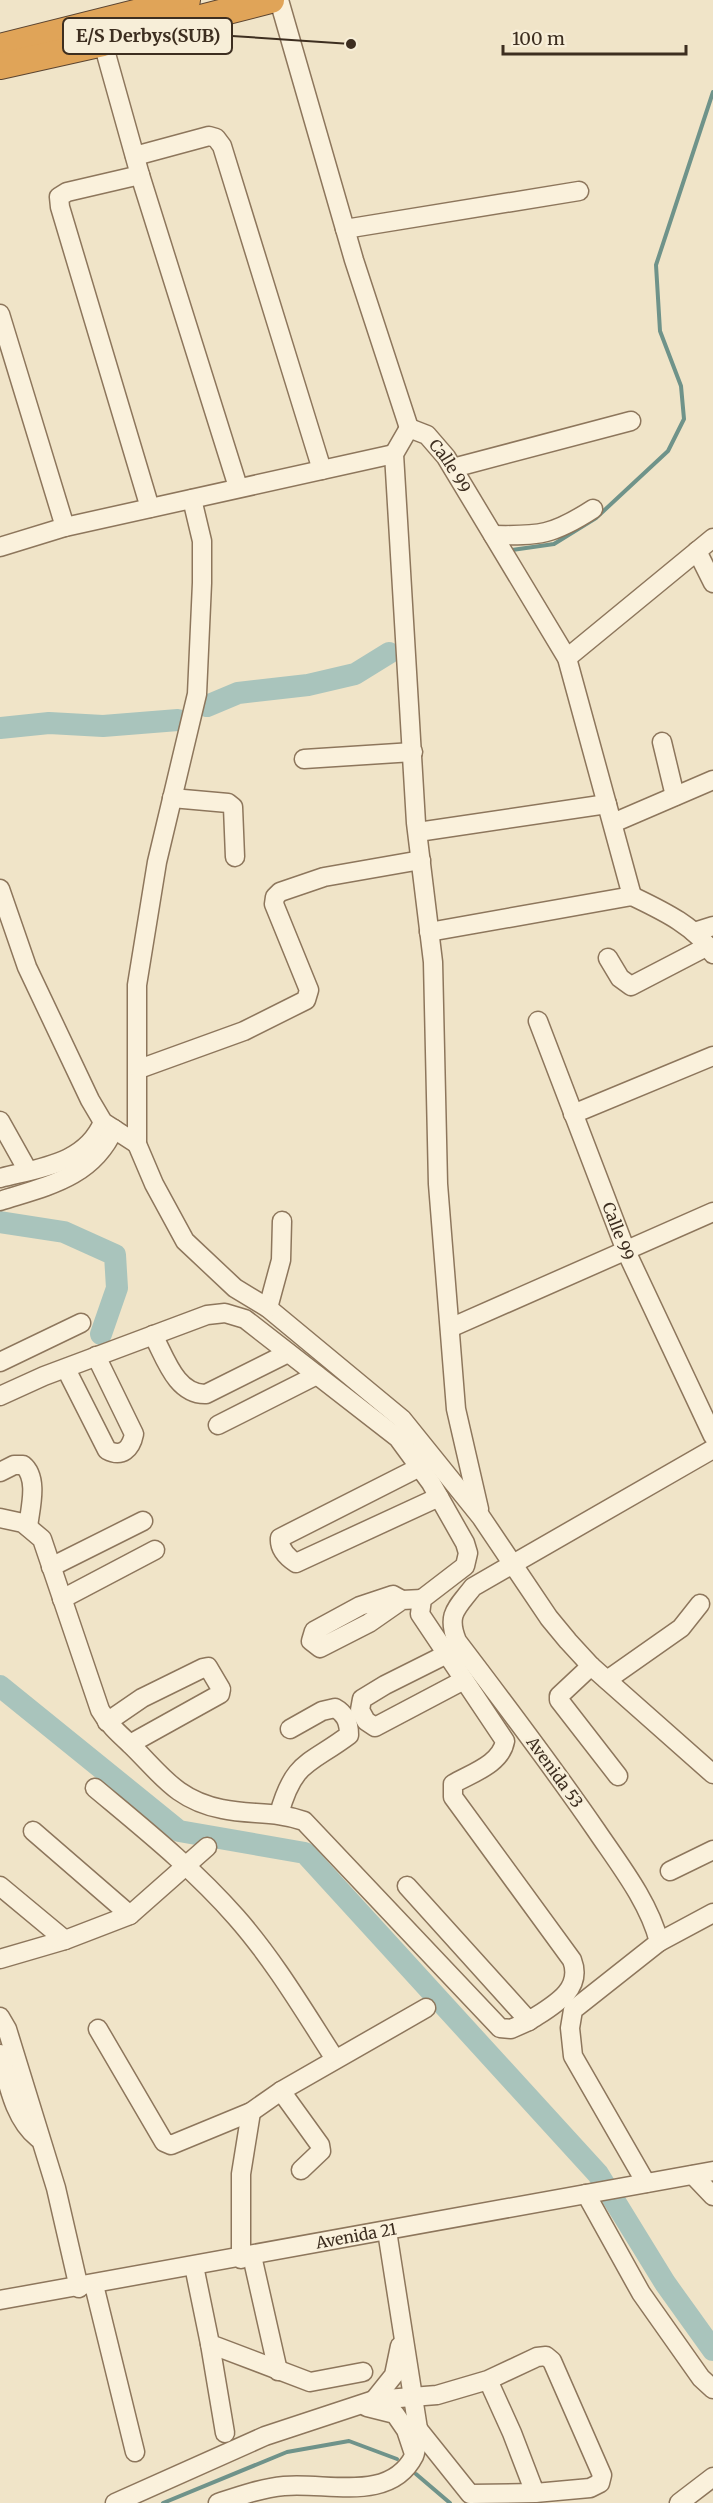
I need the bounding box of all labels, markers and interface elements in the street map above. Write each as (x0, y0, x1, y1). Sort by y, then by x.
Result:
callout: E/S Derbys(SUB) (63, 18, 232, 54)
scale bar (503, 18, 686, 56)
text: E/S Derbys(SUB) (76, 24, 220, 47)
text: 100 m (512, 27, 565, 50)
street label: Calle 99 (425, 435, 475, 496)
street label: Calle 99 (598, 1199, 639, 1263)
street label: Avenida 53 (522, 1732, 588, 1812)
street label: Avenida 21 (313, 2218, 398, 2253)

